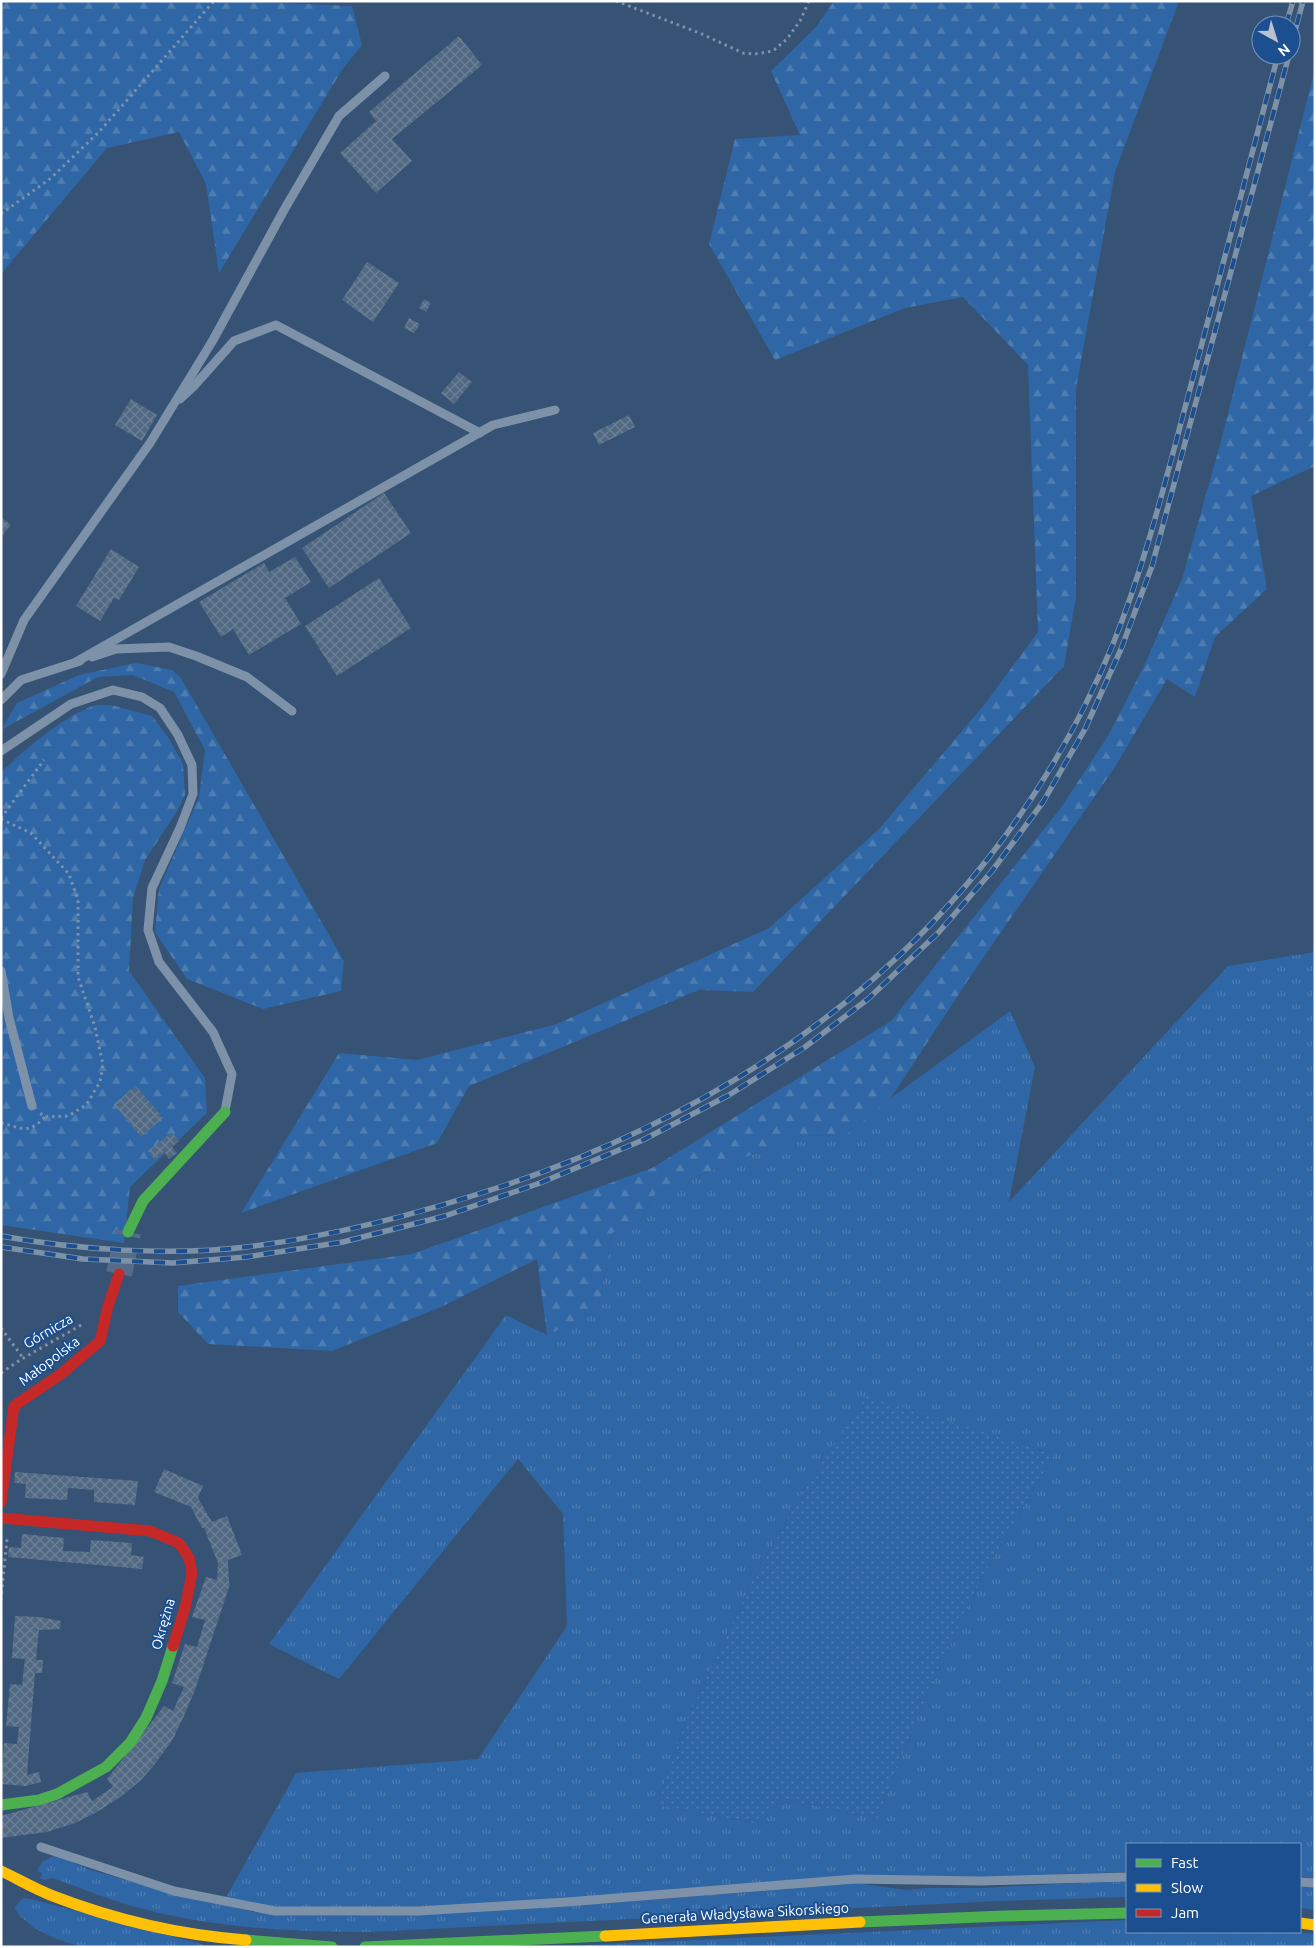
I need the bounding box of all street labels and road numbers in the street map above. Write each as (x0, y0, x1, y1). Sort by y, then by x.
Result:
street label: Górnicza (20, 1310, 76, 1352)
street label: Małopolska (16, 1333, 82, 1389)
street label: Okrężna (148, 1597, 178, 1651)
street label: Generała Władysława Sikorskiego (641, 1900, 849, 1926)

